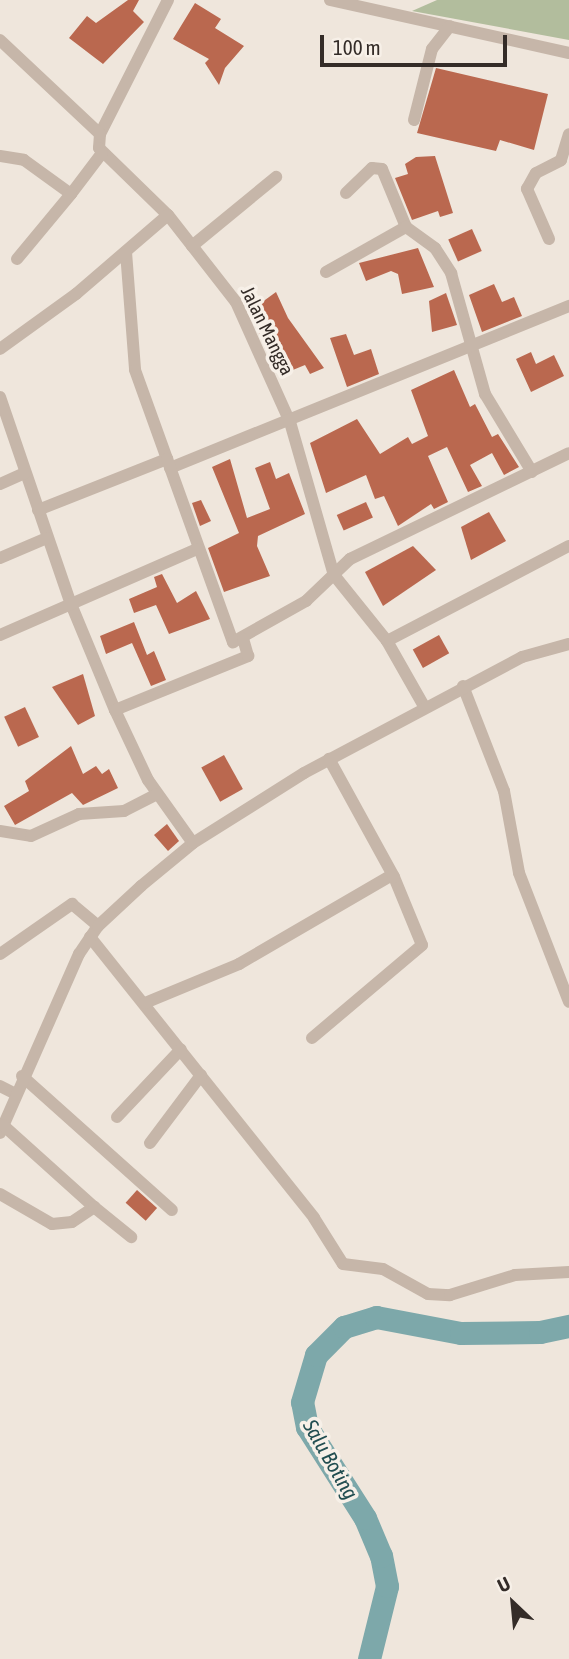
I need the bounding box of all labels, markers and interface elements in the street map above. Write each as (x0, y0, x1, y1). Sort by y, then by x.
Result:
scale bar (324, 21, 511, 65)
text: 100 m (333, 35, 381, 59)
street label: Jalan Mangga (236, 283, 298, 379)
water label: Salu Boting (298, 1415, 364, 1503)
north arrow (478, 1568, 548, 1638)
text: U (494, 1572, 514, 1596)

